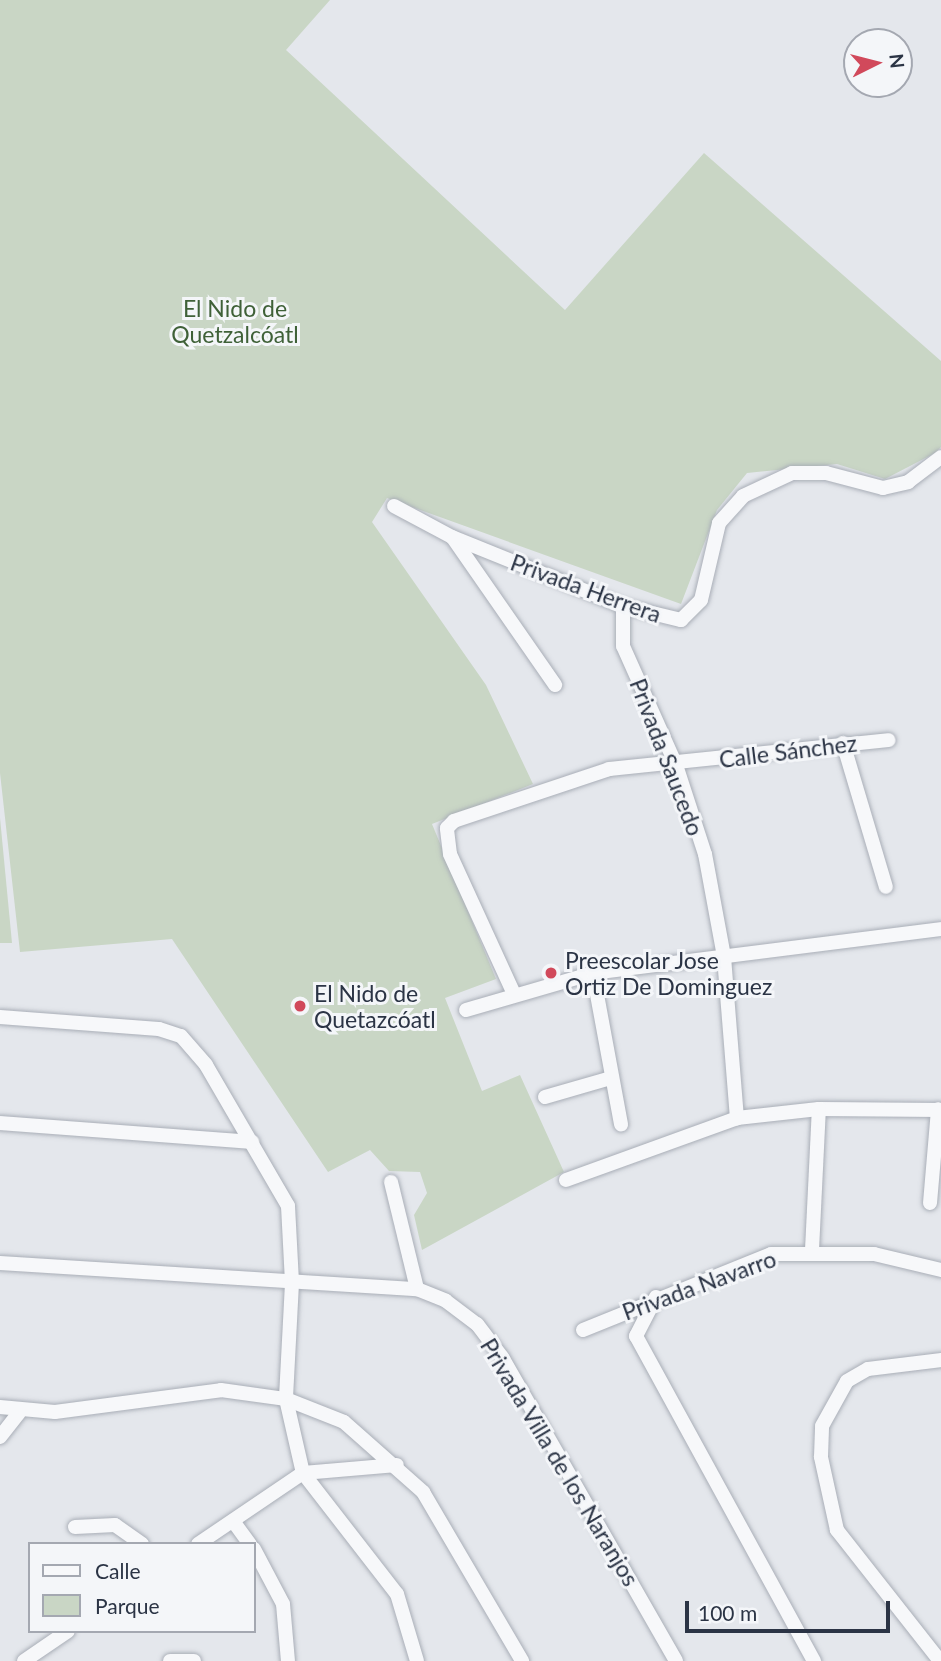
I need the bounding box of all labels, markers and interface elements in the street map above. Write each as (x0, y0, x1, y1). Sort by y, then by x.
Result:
north arrow (843, 28, 913, 98)
text: N (885, 52, 910, 69)
park label: El Nido de Quetzalcóatl (171, 294, 299, 348)
street label: Privada Herrera (507, 548, 665, 628)
street label: Privada Saucedo (624, 675, 710, 839)
street label: Calle Sánchez (718, 729, 858, 773)
place label: Preescolar Jose Ortiz De Dominguez (565, 946, 772, 1000)
marker: Preescolar Jose Ortiz De Dominguez (543, 965, 559, 981)
place label: El Nido de Quetazcóatl (314, 979, 436, 1033)
marker: El Nido de Quetazcóatl (292, 998, 308, 1014)
street label: Privada Navarro (618, 1244, 780, 1326)
street label: Privada Villa de los Naranjos (475, 1333, 645, 1591)
legend (28, 1542, 256, 1633)
text: Calle (95, 1558, 140, 1583)
scale bar (689, 1588, 894, 1632)
text: Parque (95, 1593, 160, 1618)
text: 100 m (698, 1600, 757, 1625)

